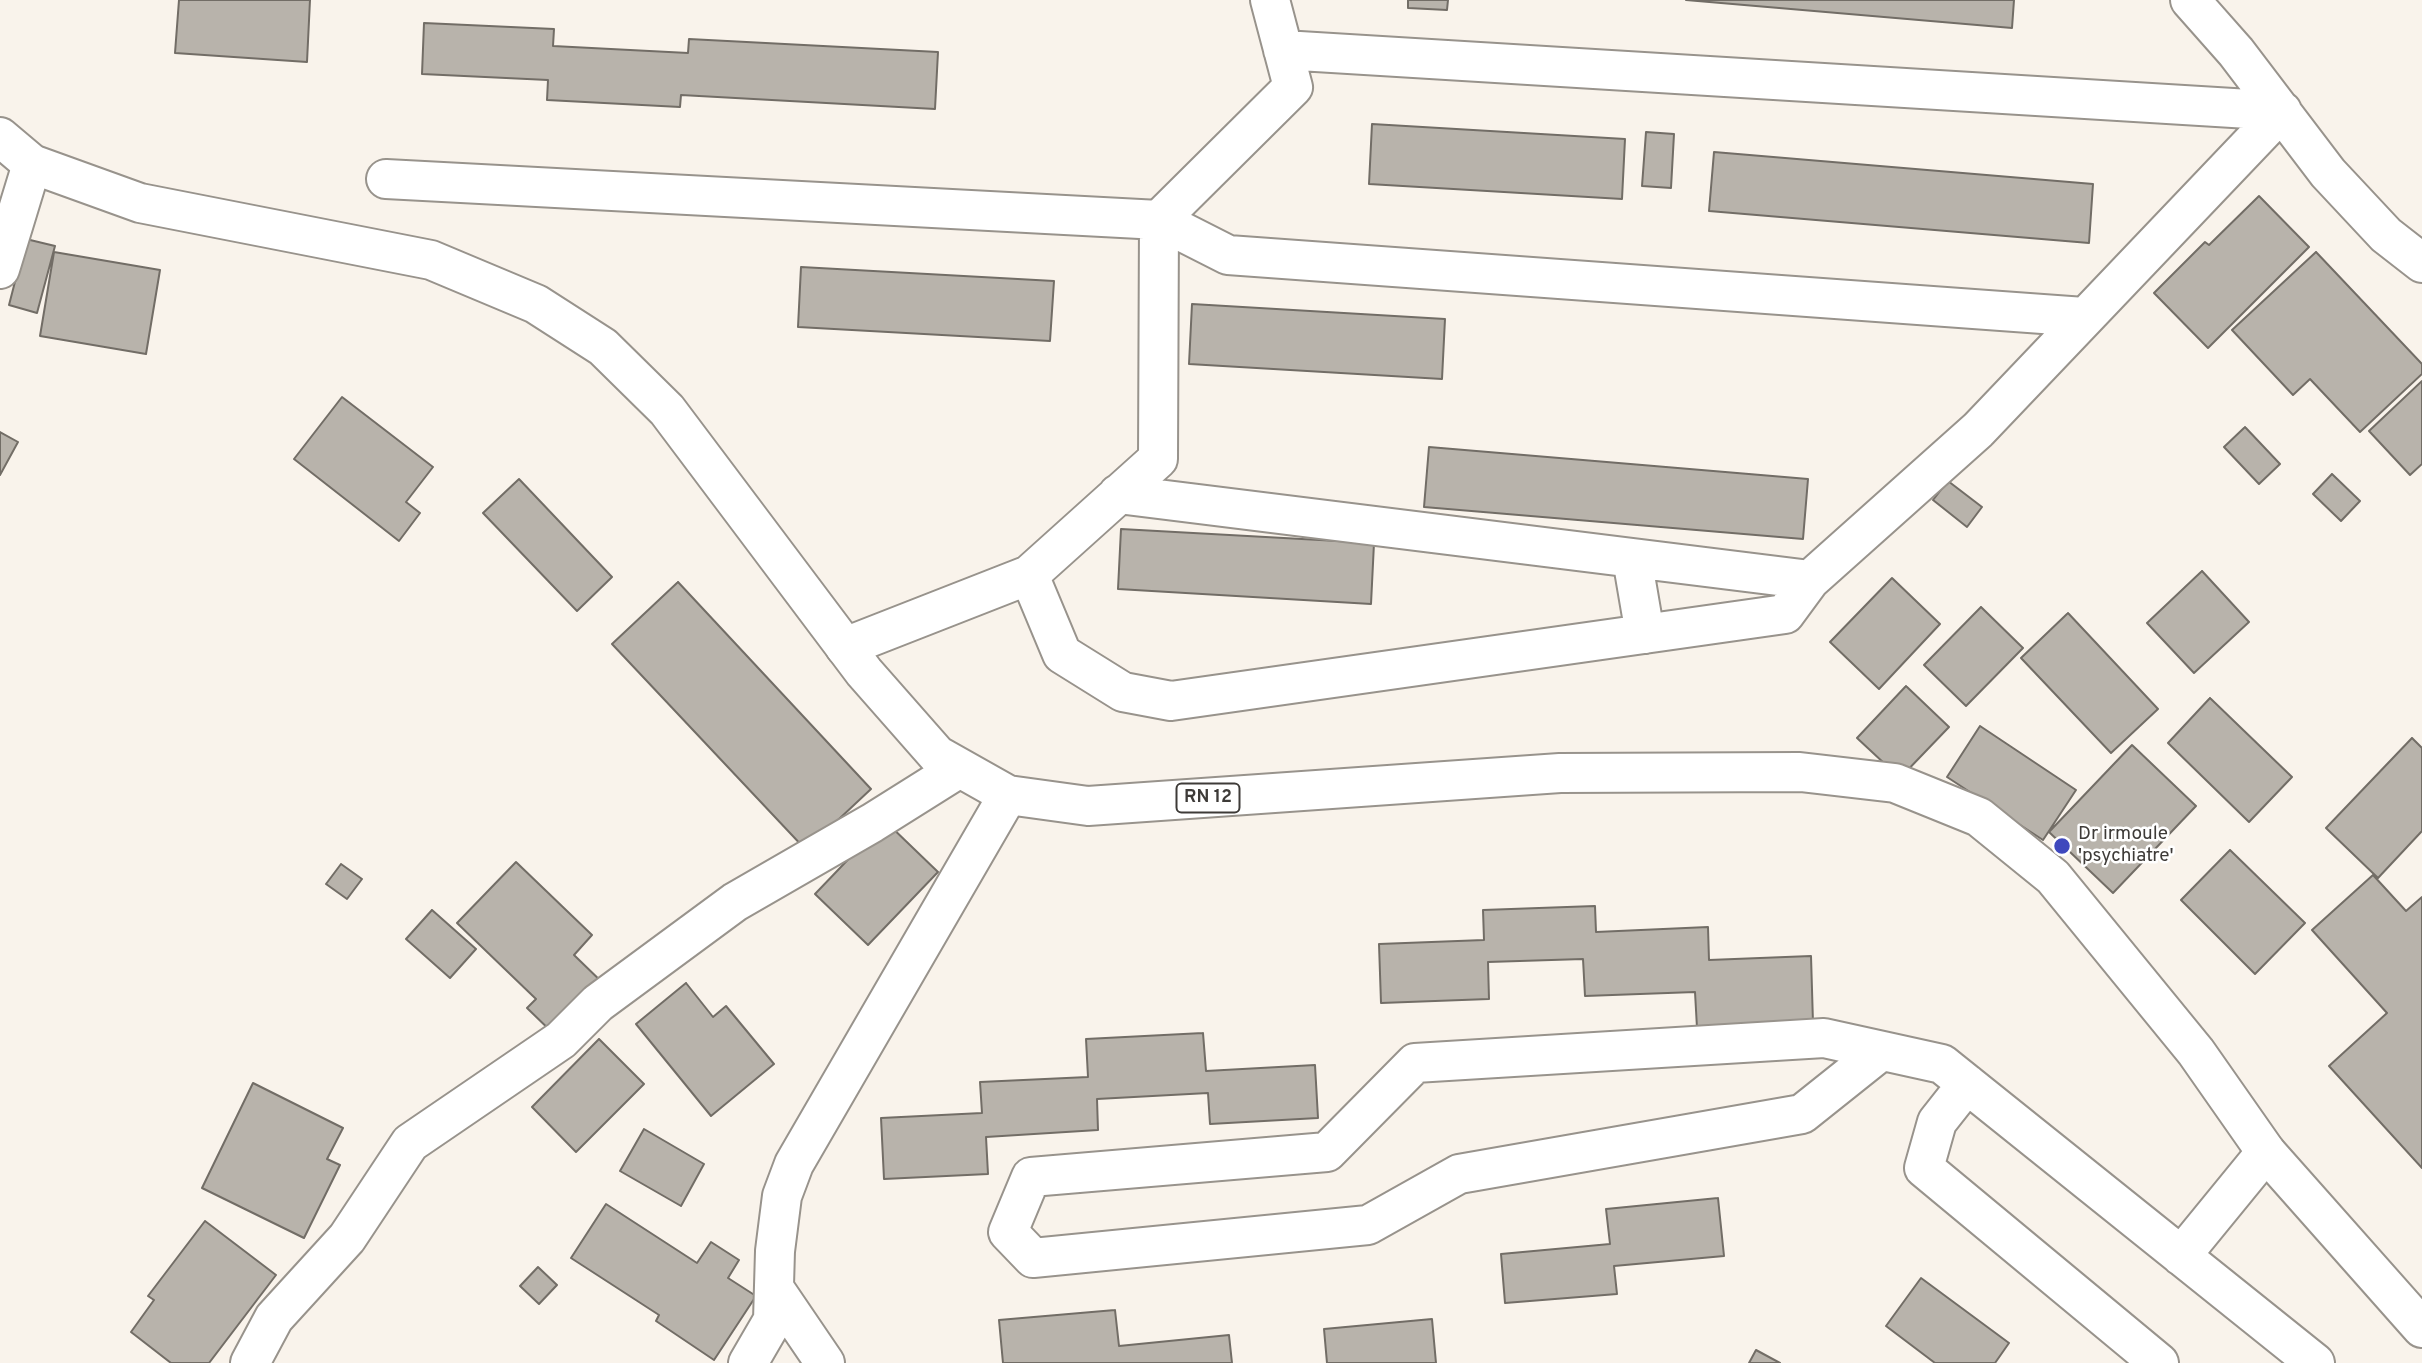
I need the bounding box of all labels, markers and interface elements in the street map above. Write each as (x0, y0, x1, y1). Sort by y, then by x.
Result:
road number: RN 12 (1176, 784, 1240, 812)
place label: Dr irmoule 'psychiatre' (2078, 824, 2174, 868)
marker: Dr irmoule 'psychiatre' (2052, 836, 2072, 856)

